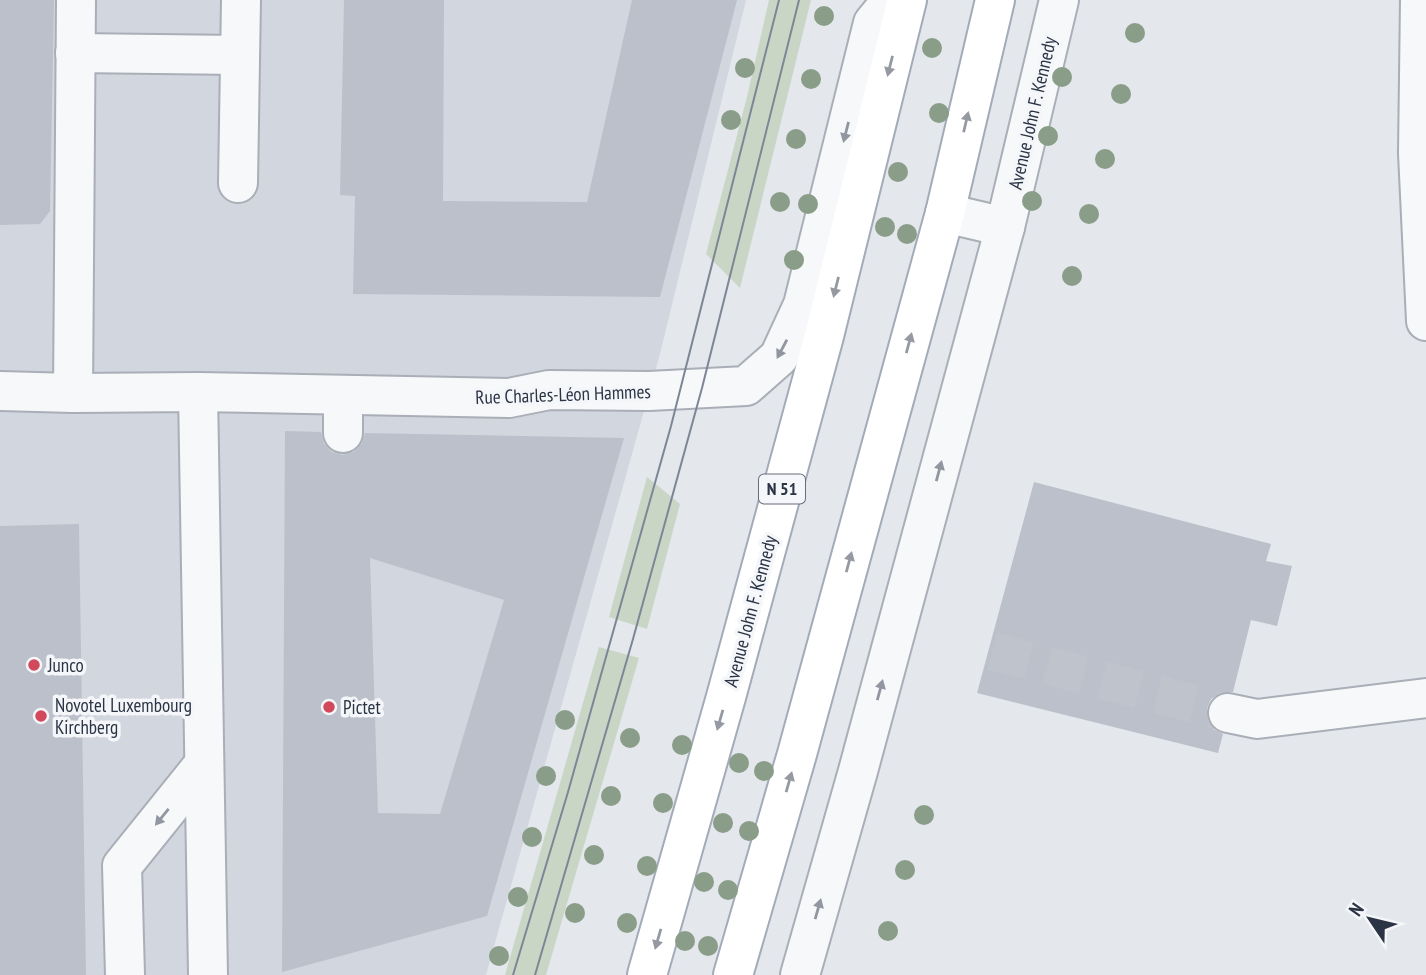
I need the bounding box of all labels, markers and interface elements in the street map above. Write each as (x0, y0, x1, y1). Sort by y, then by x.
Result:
street label: Avenue John F. Kennedy (1003, 33, 1061, 192)
one-way arrow (884, 55, 895, 77)
one-way arrow (961, 111, 972, 133)
one-way arrow (840, 121, 851, 143)
one-way arrow (830, 276, 841, 298)
one-way arrow (904, 331, 915, 353)
one-way arrow (776, 339, 788, 359)
street label: Rue Charles-Léon Hammes (475, 379, 651, 409)
one-way arrow (934, 460, 945, 482)
road number: N 51 (759, 475, 805, 504)
street label: Avenue John F. Kennedy (718, 532, 782, 689)
one-way arrow (845, 551, 855, 572)
place label: Junco (47, 653, 84, 677)
marker: Junco (26, 657, 42, 673)
one-way arrow (875, 679, 886, 701)
place label: Novotel Luxembourg Kirchberg (55, 693, 192, 739)
place label: Pictet (343, 695, 381, 719)
marker: Pictet (321, 699, 337, 715)
marker: Novotel Luxembourg Kirchberg (33, 708, 49, 724)
one-way arrow (714, 710, 724, 731)
one-way arrow (785, 771, 795, 792)
one-way arrow (154, 807, 169, 825)
north arrow (1335, 884, 1405, 954)
text: N (1343, 898, 1369, 920)
one-way arrow (814, 899, 824, 920)
one-way arrow (652, 928, 662, 949)

